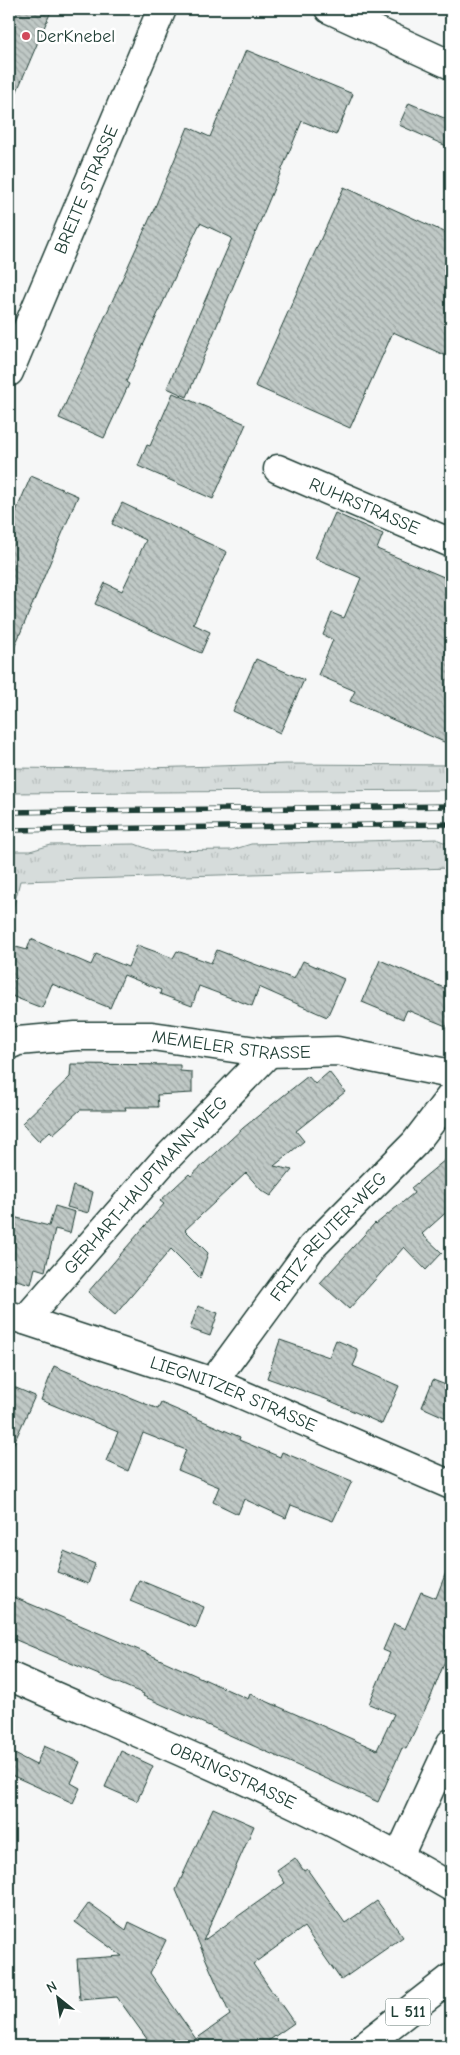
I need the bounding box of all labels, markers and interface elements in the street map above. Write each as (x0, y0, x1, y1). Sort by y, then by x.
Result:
place label: DerKnebel (36, 26, 115, 47)
marker: DerKnebel (20, 30, 32, 42)
street label: BREITE STRASSE (50, 122, 122, 257)
street label: RUHRSTRASSE (306, 473, 423, 539)
street label: MEMELER STRASSE (151, 1026, 311, 1063)
street label: GERHART-HAUPTMANN-WEG (59, 1092, 232, 1279)
street label: FRITZ-REUTER-WEG (265, 1167, 391, 1305)
street label: LIEGNITZER STRASSE (148, 1352, 320, 1436)
street label: OBRINGSTRASSE (167, 1737, 300, 1814)
north arrow (32, 1972, 82, 2022)
text: N (44, 1978, 60, 1997)
road number: L 511 (386, 1998, 430, 2025)

